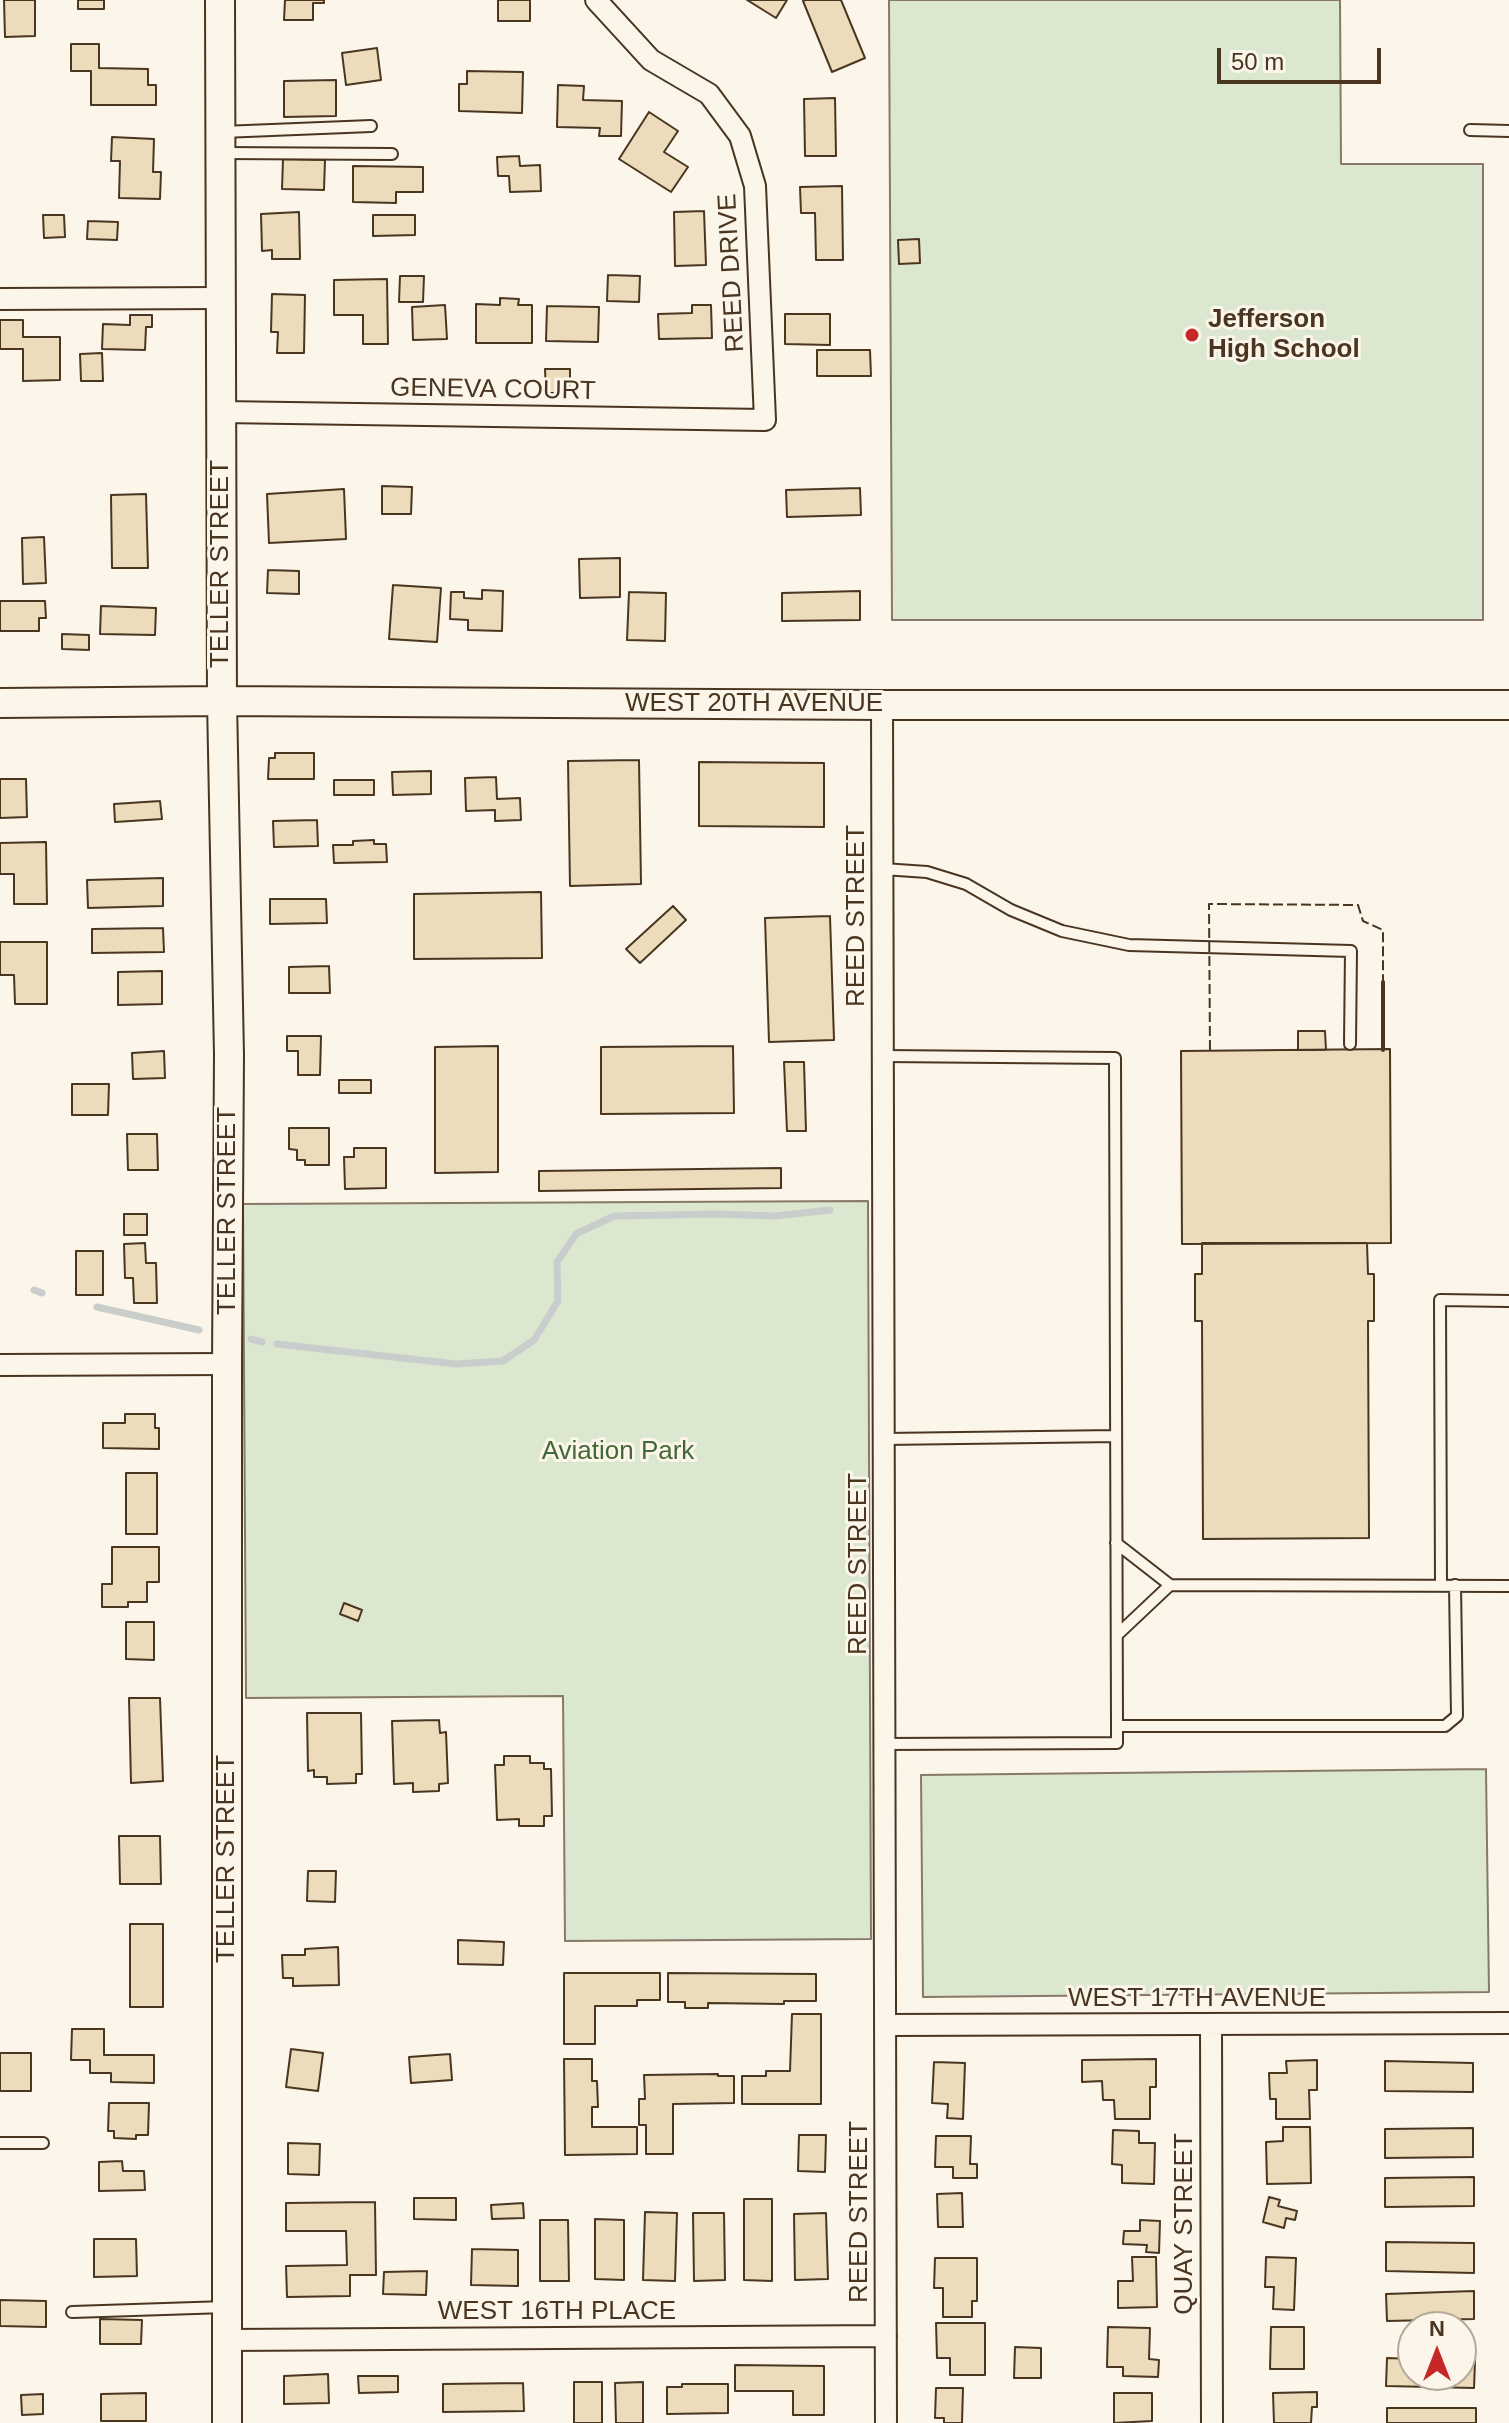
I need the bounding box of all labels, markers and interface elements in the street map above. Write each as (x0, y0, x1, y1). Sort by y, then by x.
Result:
scale bar (1221, 32, 1385, 82)
text: 50 m (1231, 48, 1284, 75)
street label: REED DRIVE (712, 193, 752, 353)
place label: Jefferson High School (1208, 304, 1360, 366)
marker: Jefferson High School (1183, 326, 1201, 344)
street label: GENEVA COURT (390, 373, 596, 407)
street label: TELLER STREET (205, 460, 237, 668)
street label: WEST 20TH AVENUE (625, 688, 883, 720)
street label: REED STREET (841, 825, 873, 1007)
street label: TELLER STREET (212, 1107, 244, 1315)
park label: Aviation Park (542, 1436, 694, 1468)
street label: REED STREET (843, 1473, 875, 1655)
street label: TELLER STREET (211, 1755, 243, 1963)
street label: WEST 17TH AVENUE (1068, 1983, 1326, 2015)
street label: REED STREET (844, 2121, 876, 2303)
street label: QUAY STREET (1169, 2133, 1201, 2315)
street label: WEST 16TH PLACE (438, 2296, 676, 2328)
north arrow (1397, 2311, 1477, 2391)
text: N (1429, 2316, 1445, 2341)

